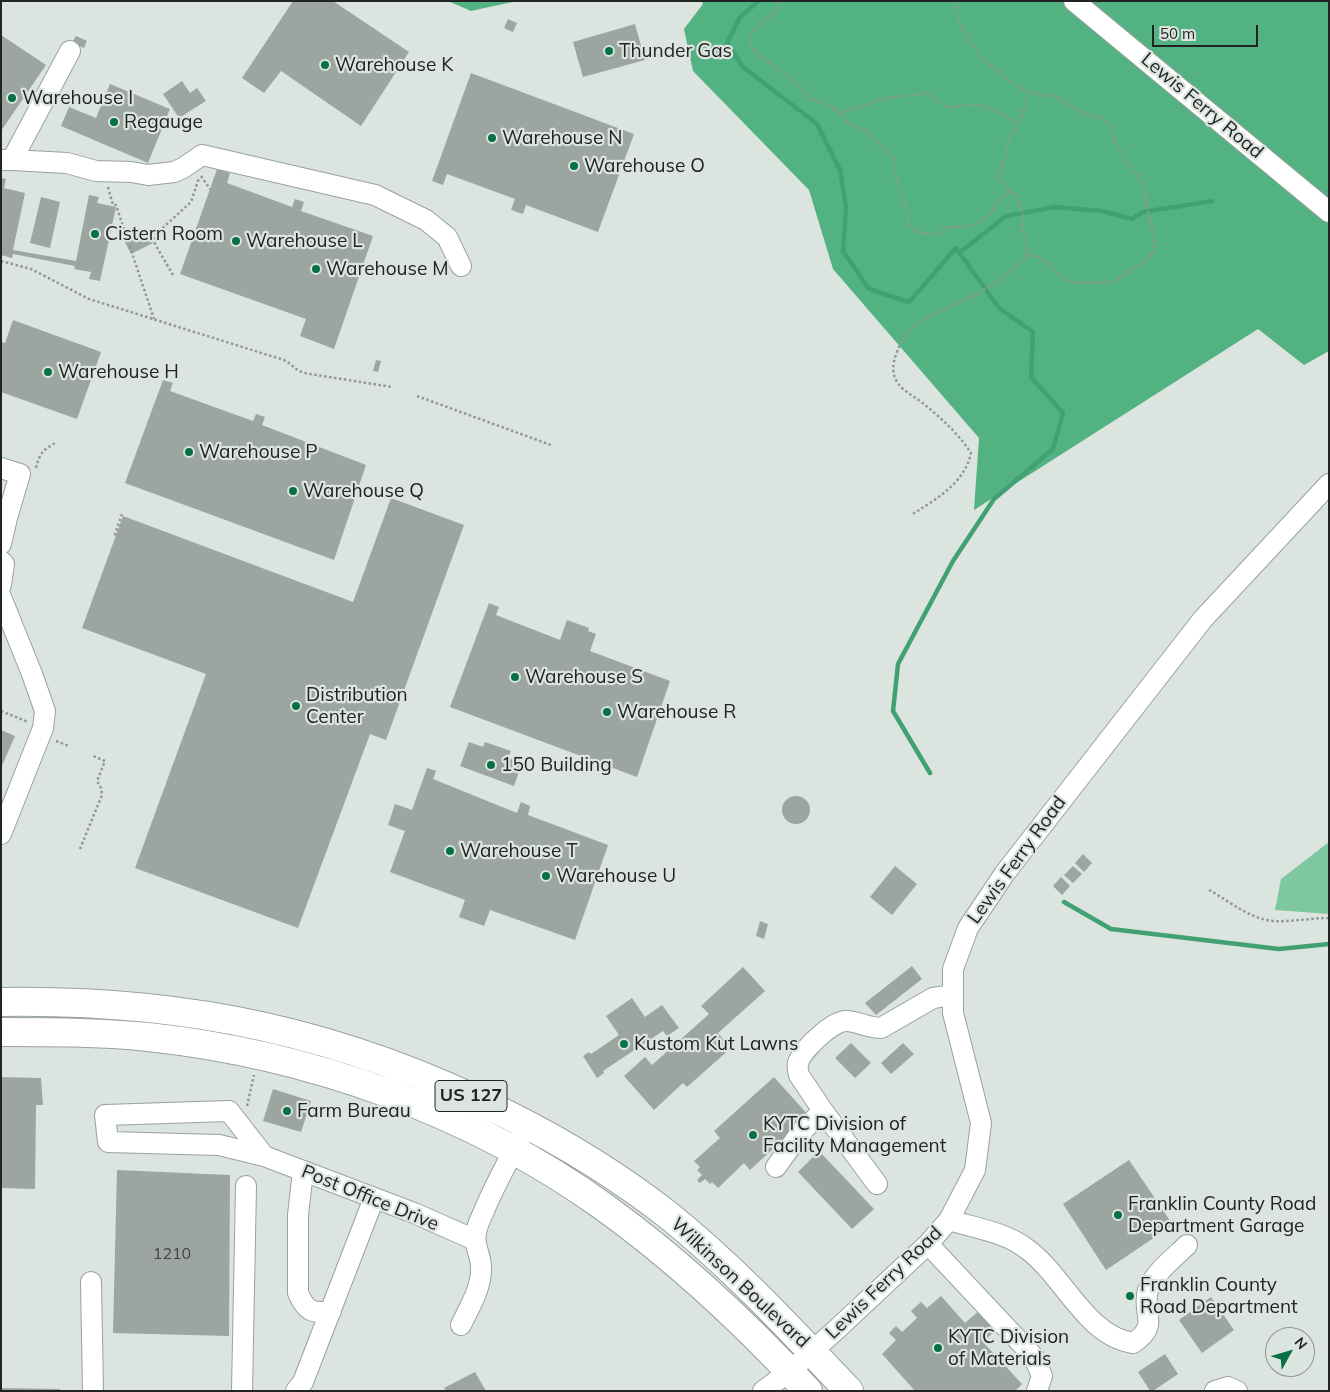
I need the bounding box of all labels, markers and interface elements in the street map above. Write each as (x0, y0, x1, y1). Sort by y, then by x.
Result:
scale bar (1155, 15, 1261, 47)
text: 50 m (1160, 24, 1195, 43)
place label: Thunder Gas (619, 40, 732, 62)
marker: Thunder Gas (603, 45, 615, 57)
street label: Lewis Ferry Road (1136, 48, 1268, 164)
place label: Warehouse K (335, 54, 453, 76)
marker: Warehouse K (319, 59, 331, 71)
place label: Warehouse I (22, 87, 133, 109)
marker: Warehouse I (6, 92, 18, 104)
place label: Regauge (124, 111, 203, 133)
marker: Regauge (108, 116, 120, 128)
place label: Warehouse N (502, 127, 622, 149)
marker: Warehouse N (486, 132, 498, 144)
place label: Warehouse O (584, 155, 705, 177)
marker: Warehouse O (568, 160, 580, 172)
place label: Cistern Room (105, 223, 223, 245)
marker: Cistern Room (89, 228, 101, 240)
place label: Warehouse L (246, 230, 363, 252)
marker: Warehouse L (230, 235, 242, 247)
place label: Warehouse M (326, 258, 449, 280)
marker: Warehouse M (310, 263, 322, 275)
place label: Warehouse H (58, 361, 179, 383)
marker: Warehouse H (42, 366, 54, 378)
place label: Warehouse P (199, 441, 318, 463)
marker: Warehouse P (183, 446, 195, 458)
place label: Warehouse Q (303, 480, 424, 502)
marker: Warehouse Q (287, 485, 299, 497)
place label: Warehouse S (525, 666, 643, 688)
marker: Warehouse S (509, 671, 521, 683)
place label: Distribution Center (306, 684, 408, 728)
marker: Distribution Center (290, 700, 302, 712)
place label: Warehouse R (617, 701, 736, 723)
marker: Warehouse R (601, 706, 613, 718)
place label: 150 Building (501, 754, 612, 776)
marker: 150 Building (485, 759, 497, 771)
street label: Lewis Ferry Road (963, 792, 1071, 928)
place label: Warehouse T (460, 840, 578, 862)
marker: Warehouse T (444, 845, 456, 857)
place label: Warehouse U (556, 865, 676, 887)
marker: Warehouse U (540, 870, 552, 882)
place label: Kustom Kut Lawns (634, 1033, 798, 1055)
marker: Kustom Kut Lawns (618, 1038, 630, 1050)
road number: US 127 (435, 1080, 507, 1112)
place label: Farm Bureau (297, 1100, 411, 1122)
marker: Farm Bureau (281, 1105, 293, 1117)
place label: KYTC Division of Facility Management (763, 1113, 946, 1157)
marker: KYTC Division of Facility Management (747, 1129, 759, 1141)
street label: Post Office Drive (298, 1160, 442, 1236)
place label: Franklin County Road Department Garage (1128, 1193, 1316, 1237)
marker: Franklin County Road Department Garage (1112, 1209, 1124, 1221)
street label: Wilkinson Boulevard (666, 1213, 814, 1353)
street label: Lewis Ferry Road (821, 1222, 947, 1344)
house number: 1210 (153, 1244, 191, 1264)
place label: Franklin County Road Department (1140, 1274, 1298, 1318)
marker: Franklin County Road Department (1124, 1290, 1136, 1302)
place label: KYTC Division of Materials (948, 1326, 1069, 1370)
north arrow (1265, 1327, 1315, 1377)
text: N (1291, 1333, 1311, 1353)
marker: KYTC Division of Materials (932, 1342, 944, 1354)

